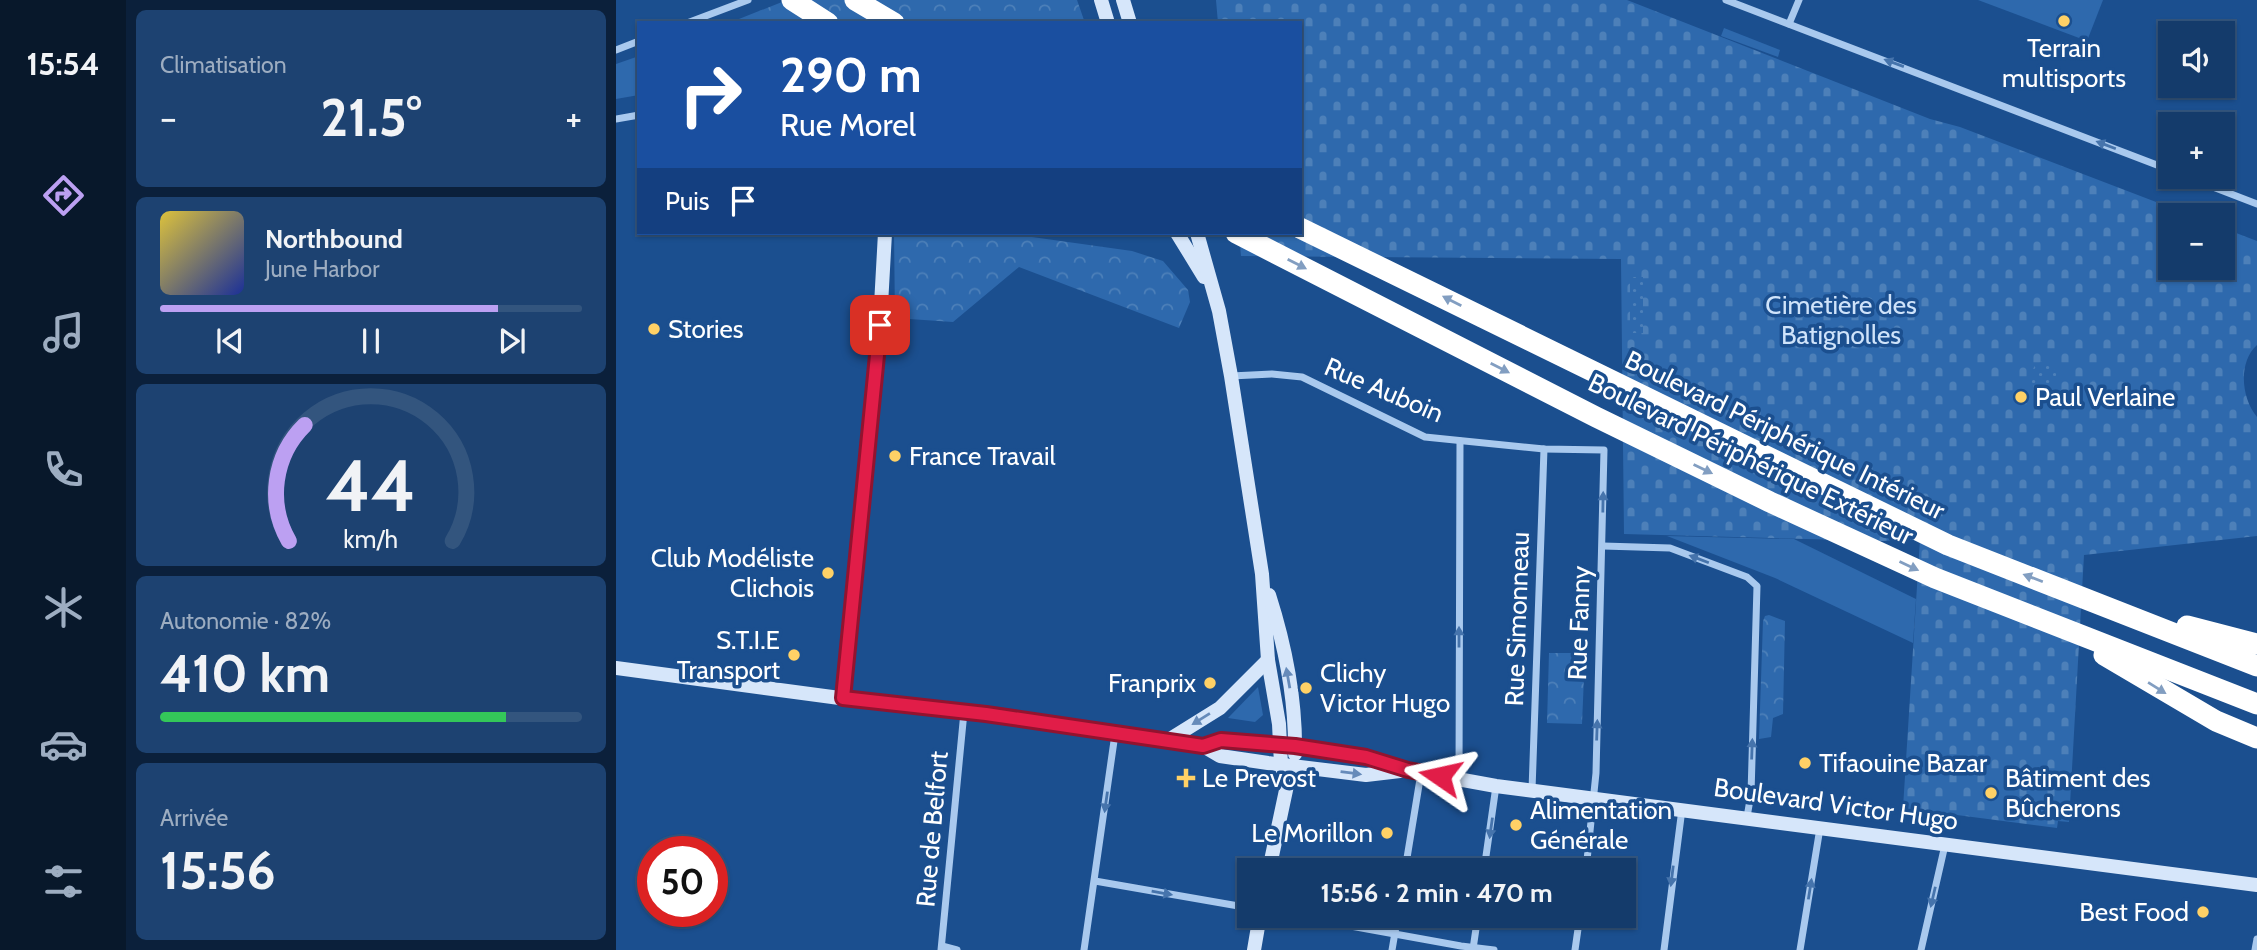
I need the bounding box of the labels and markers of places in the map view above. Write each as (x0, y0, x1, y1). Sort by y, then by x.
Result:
marker: Terrain multisports (2056, 13, 2072, 29)
place label: Terrain multisports (2002, 32, 2126, 94)
pin (850, 295, 910, 355)
place label: Stories (668, 313, 744, 345)
marker: Stories (646, 321, 662, 337)
place label: Paul Verlaine (2035, 381, 2175, 413)
marker: Paul Verlaine (2013, 389, 2029, 405)
place label: France Travail (909, 440, 1056, 472)
marker: France Travail (887, 448, 903, 464)
place label: Club Modéliste Clichois (651, 542, 814, 604)
marker: Club Modéliste Clichois (820, 565, 836, 581)
place label: S.T.I.E Transport (677, 624, 780, 686)
marker: S.T.I.E Transport (786, 647, 802, 663)
place label: Clichy Victor Hugo (1320, 657, 1450, 719)
place label: Franprix (1108, 667, 1197, 699)
marker: Franprix (1202, 675, 1218, 691)
marker: Clichy Victor Hugo (1298, 680, 1314, 696)
place label: Tifaouine Bazar (1819, 747, 1988, 779)
marker: Tifaouine Bazar (1797, 755, 1813, 771)
place label: Le Prevost (1202, 762, 1316, 794)
place label: Bâtiment des Bûcherons (2005, 762, 2151, 824)
marker: Le Prevost (1176, 768, 1196, 788)
marker: Bâtiment des Bûcherons (1983, 785, 1999, 801)
place label: Alimentation Générale (1530, 794, 1672, 856)
place label: Le Morillon (1251, 817, 1373, 849)
marker: Alimentation Générale (1508, 817, 1524, 833)
marker: Le Morillon (1379, 825, 1395, 841)
place label: Best Food (2079, 896, 2189, 928)
marker: Best Food (2195, 904, 2211, 920)

